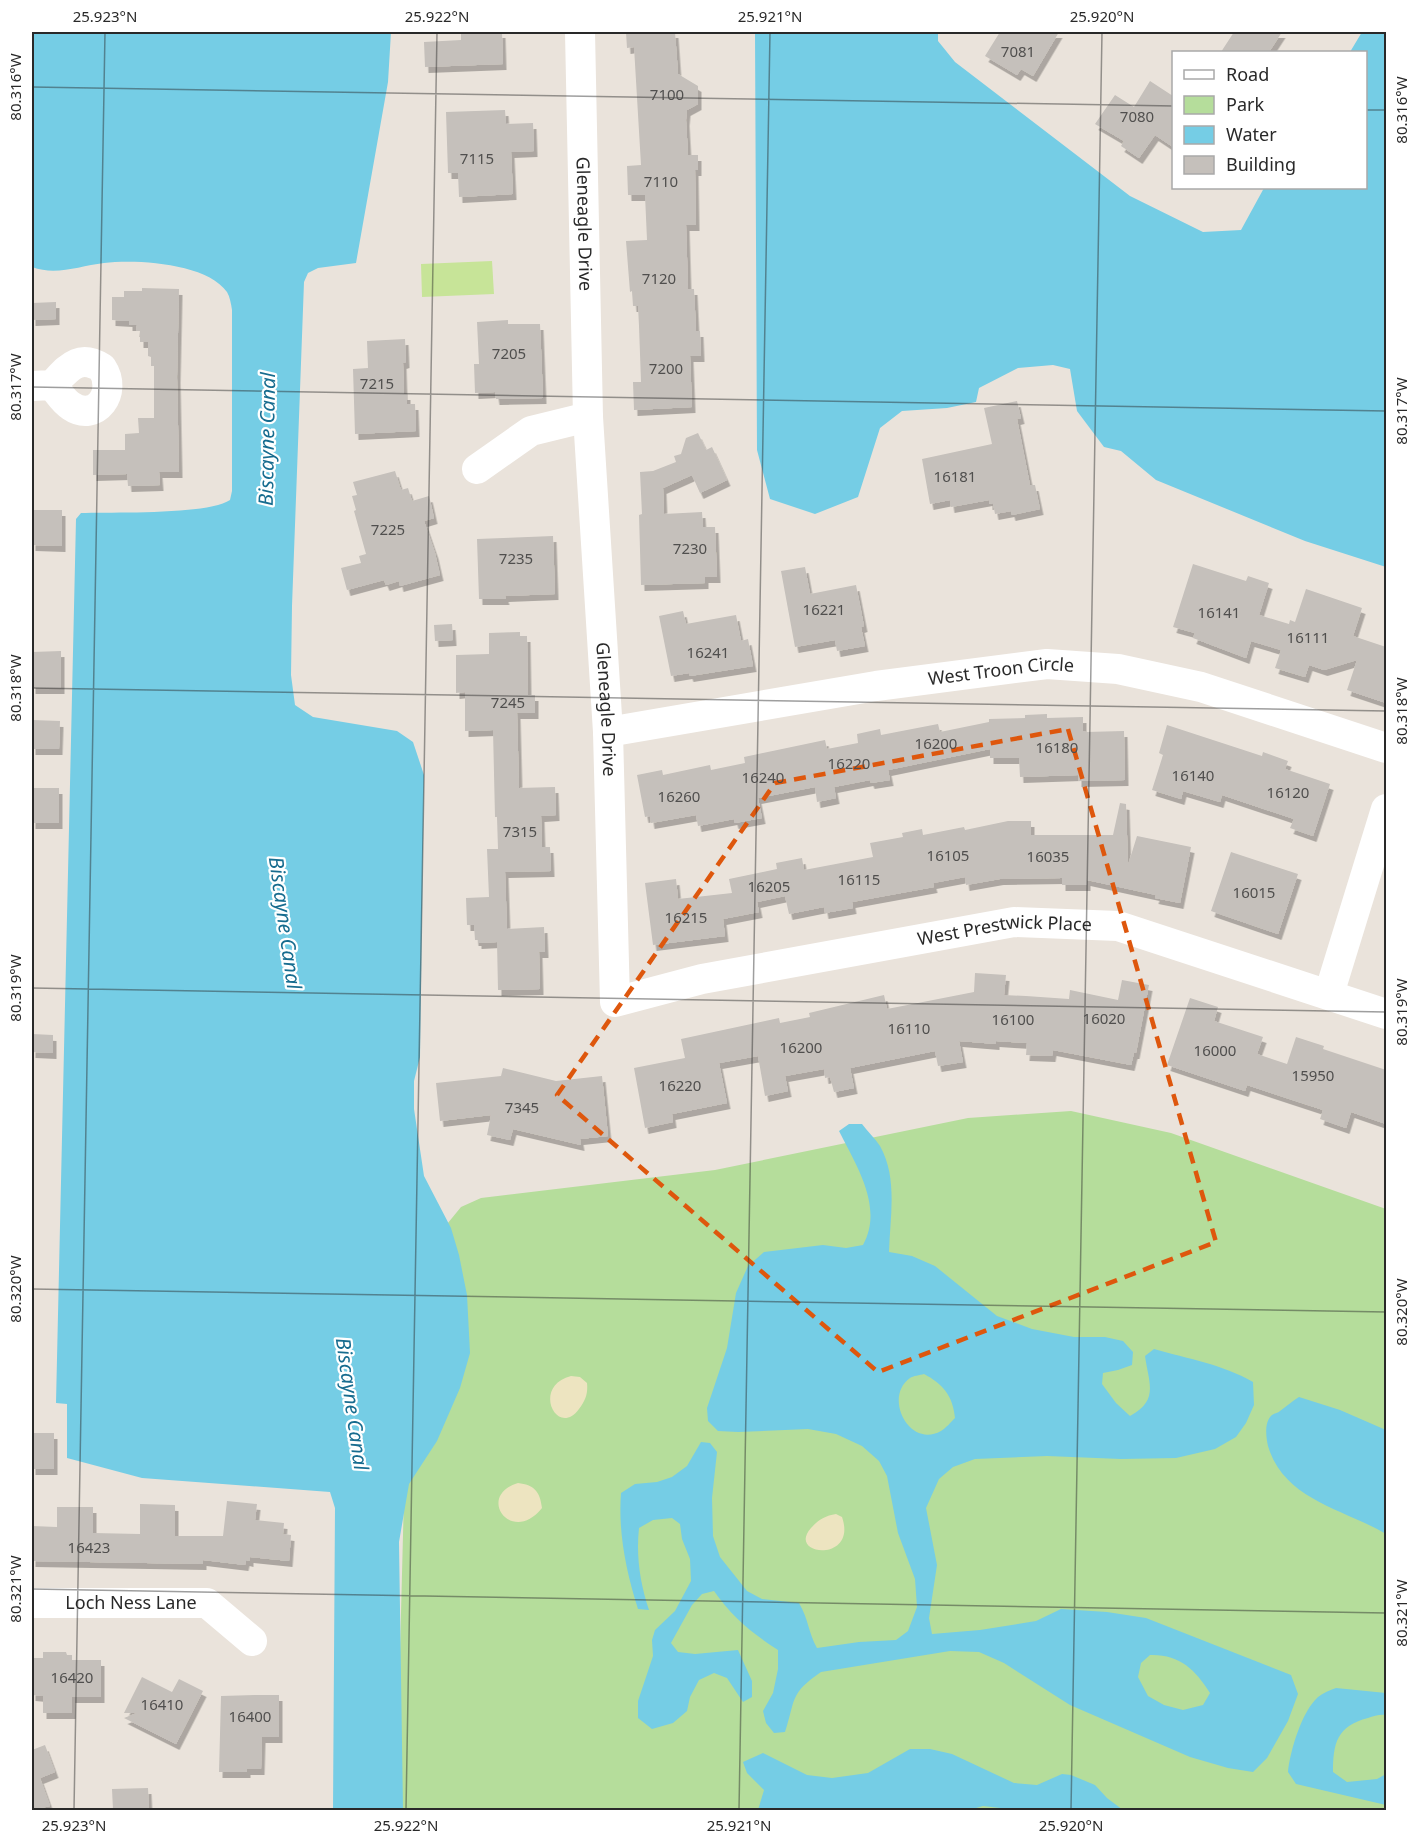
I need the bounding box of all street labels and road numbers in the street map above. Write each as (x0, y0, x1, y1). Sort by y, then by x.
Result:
street label: Gleneagle Drive (572, 156, 598, 291)
street label: Gleneagle Drive (591, 641, 622, 777)
street label: West Troon Circle (927, 651, 1075, 690)
street label: West Prestwick Place (915, 908, 1092, 950)
street label: Loch Ness Lane (65, 1590, 197, 1614)

